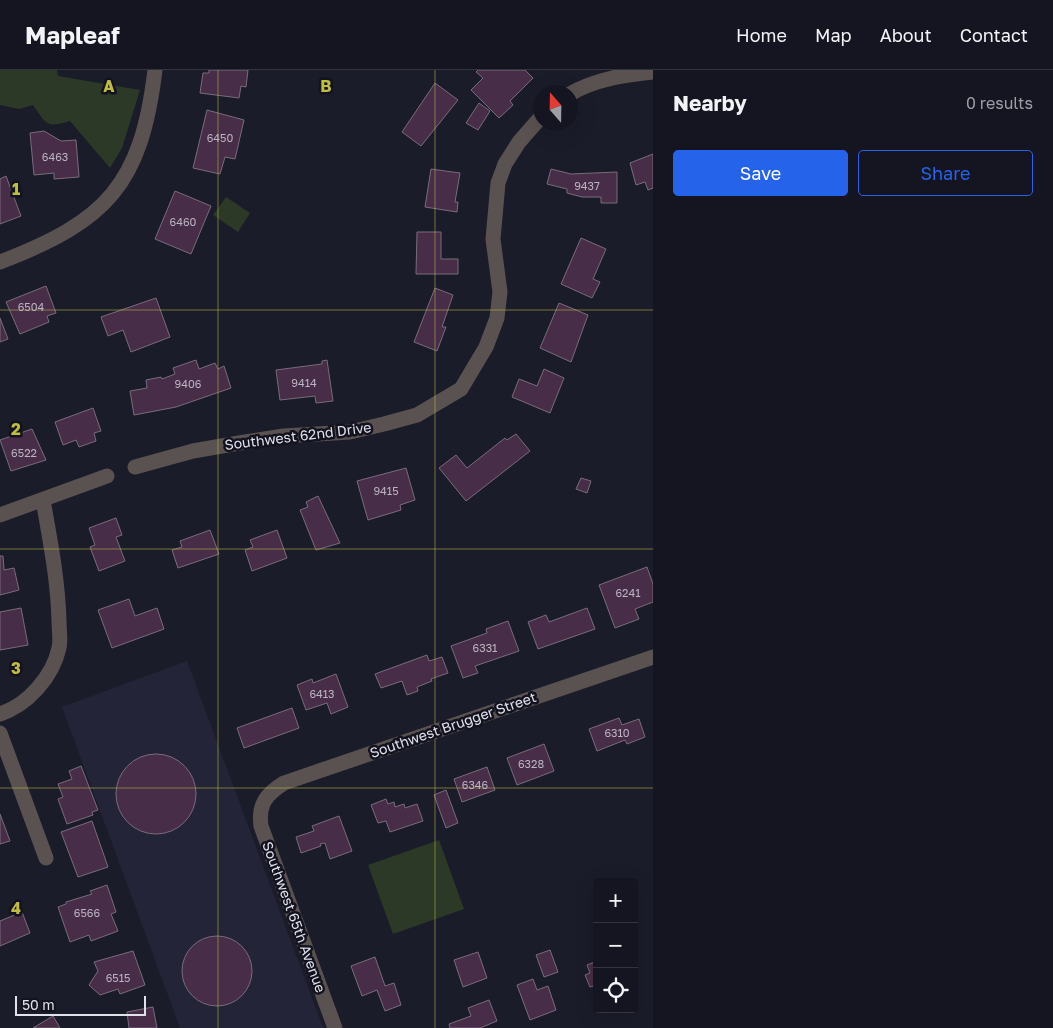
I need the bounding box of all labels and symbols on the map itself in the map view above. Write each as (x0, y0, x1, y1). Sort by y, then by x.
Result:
text: A (103, 76, 115, 96)
text: B (320, 76, 332, 96)
north arrow (533, 85, 578, 130)
house number: 6450 (207, 131, 233, 144)
house number: 6463 (42, 150, 68, 163)
text: 1 (12, 179, 20, 199)
house number: 9437 (574, 179, 600, 192)
house number: 6460 (170, 215, 197, 228)
house number: 6504 (18, 300, 45, 313)
house number: 9414 (291, 376, 317, 389)
house number: 9406 (175, 377, 202, 390)
street label: Southwest 62nd Drive (224, 418, 372, 453)
text: 2 (11, 419, 21, 439)
house number: 6522 (11, 446, 37, 459)
house number: 9415 (373, 484, 399, 497)
house number: 6241 (615, 586, 641, 599)
house number: 6331 (473, 641, 497, 654)
text: 3 (11, 658, 21, 678)
house number: 6413 (309, 687, 335, 700)
street label: Southwest Brugger Street (367, 688, 538, 761)
house number: 6310 (604, 726, 630, 739)
house number: 6328 (518, 757, 544, 770)
house number: 6346 (462, 778, 489, 791)
street label: Southwest 65th Avenue (259, 839, 330, 995)
text: 4 (11, 898, 21, 918)
house number: 6566 (74, 906, 101, 919)
house number: 6515 (106, 971, 130, 984)
scale bar (15, 993, 146, 1016)

